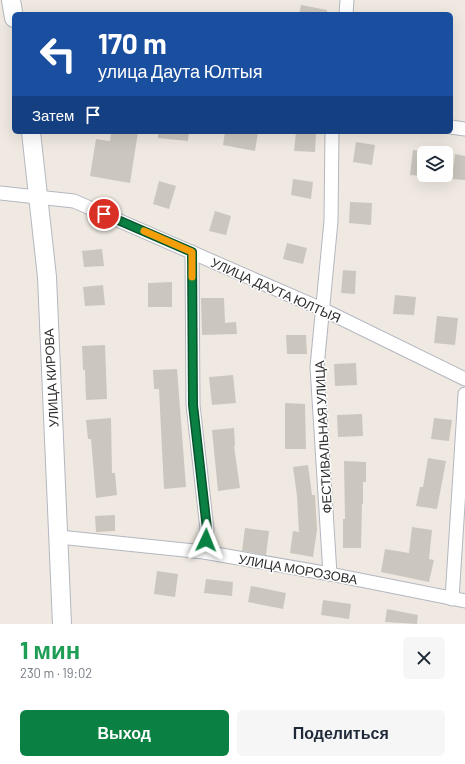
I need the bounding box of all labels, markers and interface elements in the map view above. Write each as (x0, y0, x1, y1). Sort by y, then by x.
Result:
text: 170 m (98, 26, 167, 60)
icon: left (32, 28, 84, 80)
text: улица Даута Юлтыя (98, 60, 263, 82)
icon: arrive (82, 104, 104, 126)
text: Затем (32, 106, 74, 124)
map controls (417, 146, 453, 182)
button: layers (417, 146, 453, 182)
pin (87, 197, 121, 231)
icon: arrive (93, 203, 115, 225)
street label: УЛИЦА ДАУТА ЮЛТЫЯ (209, 254, 343, 326)
street label: УЛИЦА КИРОВА (40, 328, 62, 428)
street label: ФЕСТИВАЛЬНАЯ УЛИЦА (311, 360, 335, 514)
position arrow (185, 519, 227, 561)
street label: УЛИЦА МОРОЗОВА (237, 551, 359, 587)
text: 1 мин (20, 635, 80, 664)
button: close (403, 637, 445, 679)
text: 230 m · 19:02 (20, 665, 92, 681)
button: Выход (20, 710, 229, 756)
button: Поделиться (237, 710, 445, 756)

